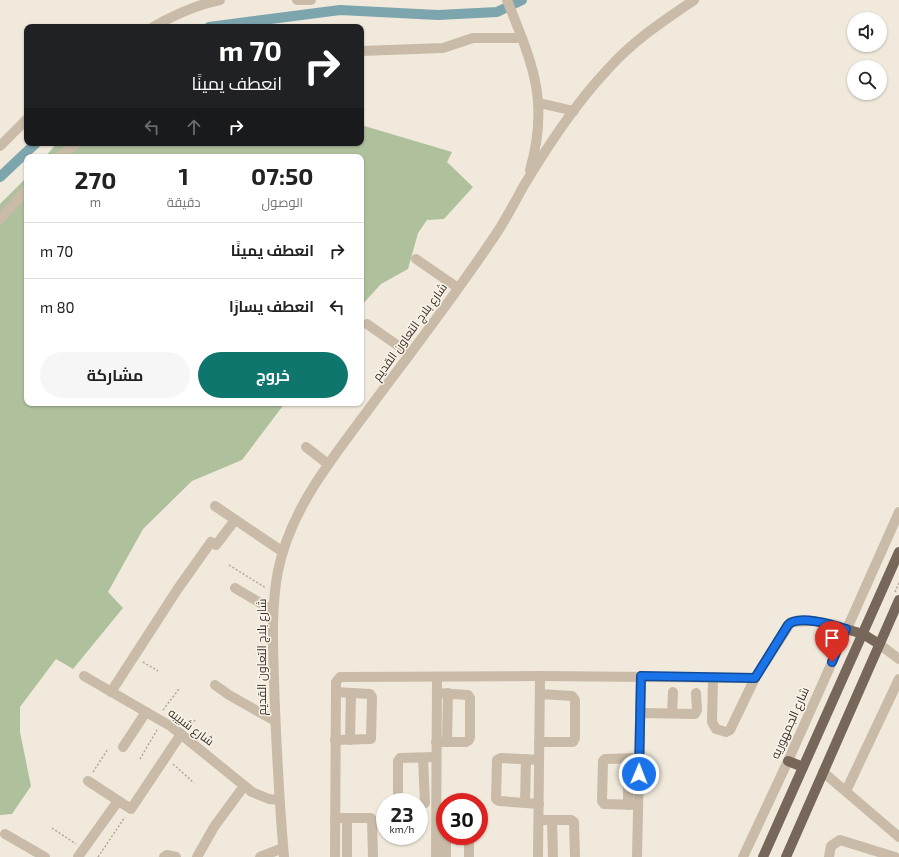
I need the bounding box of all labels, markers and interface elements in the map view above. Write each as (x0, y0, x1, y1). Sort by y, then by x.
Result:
map controls (847, 12, 887, 100)
button: sound (847, 12, 887, 52)
text: 70 m (219, 33, 282, 67)
icon: right (296, 40, 348, 92)
button: search (847, 60, 887, 100)
text: انعطف يمينًا (192, 72, 282, 94)
icon: left (141, 116, 163, 138)
icon: ahead (183, 116, 205, 138)
icon: right (225, 116, 247, 138)
text: 1 (179, 161, 189, 190)
text: 07:50 (251, 161, 314, 190)
text: 270 (75, 165, 116, 194)
text: m (90, 194, 101, 210)
text: دقيقة (167, 194, 201, 210)
text: الوصول (262, 194, 303, 210)
icon: right (326, 240, 348, 262)
text: انعطف يمينًا (231, 241, 314, 259)
text: 70 m (40, 242, 73, 260)
street label: شارع بلاج التعاون القديم (369, 280, 451, 384)
icon: left (326, 296, 348, 318)
text: انعطف يسارًا (229, 297, 314, 315)
text: 80 m (40, 298, 75, 316)
button: مشاركة (40, 352, 190, 398)
button: خروج (198, 352, 348, 398)
street label: شارع بلاج التعاون القديم (254, 598, 270, 715)
pin (815, 621, 849, 662)
icon: arrive (821, 627, 843, 649)
street label: شارع الجمهوريه (767, 685, 813, 761)
street label: شارع شبيبه (165, 705, 217, 749)
position arrow (618, 753, 660, 795)
speed limit sign: 30 (436, 793, 488, 845)
text: 23 (391, 802, 413, 826)
text: km/h (390, 823, 414, 835)

